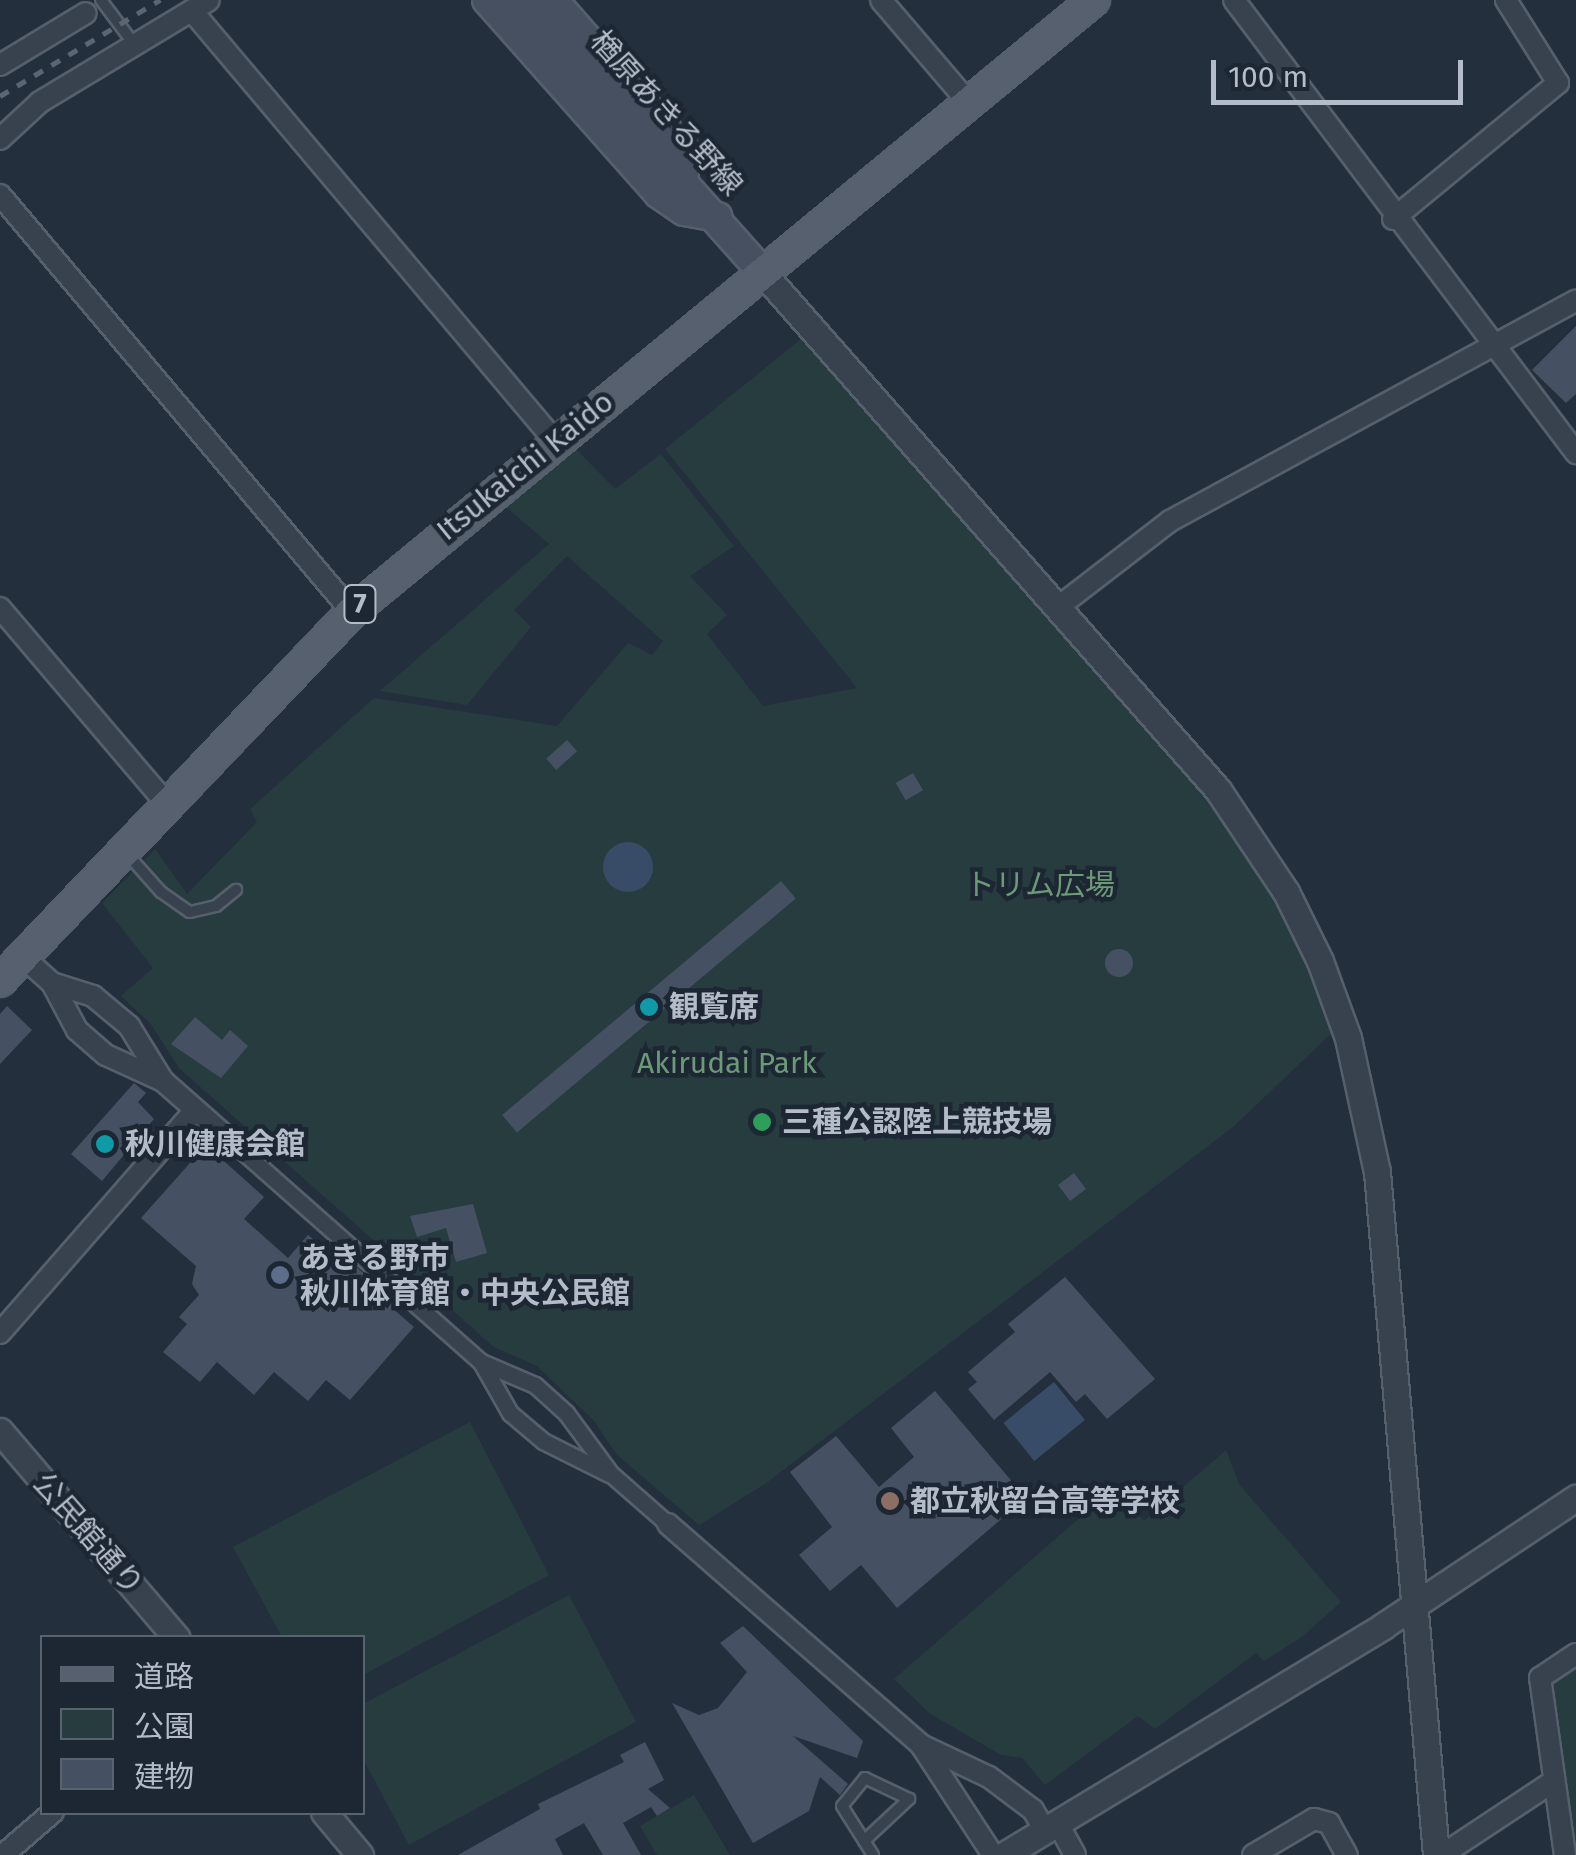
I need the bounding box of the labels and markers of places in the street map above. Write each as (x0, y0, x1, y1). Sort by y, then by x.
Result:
place label: 観覧席 (669, 989, 759, 1025)
marker: 観覧席 (638, 996, 660, 1018)
place label: 三種公認陸上競技場 (782, 1104, 1052, 1140)
marker: 三種公認陸上競技場 (751, 1111, 773, 1133)
place label: 秋川健康会館 (125, 1126, 305, 1162)
marker: 秋川健康会館 (94, 1133, 116, 1155)
place label: あきる野市 秋川体育館・中央公民館 (300, 1240, 630, 1310)
marker: あきる野市 秋川体育館・中央公民館 (269, 1264, 291, 1286)
place label: 都立秋留台高等学校 (910, 1483, 1180, 1519)
marker: 都立秋留台高等学校 (879, 1490, 901, 1512)

